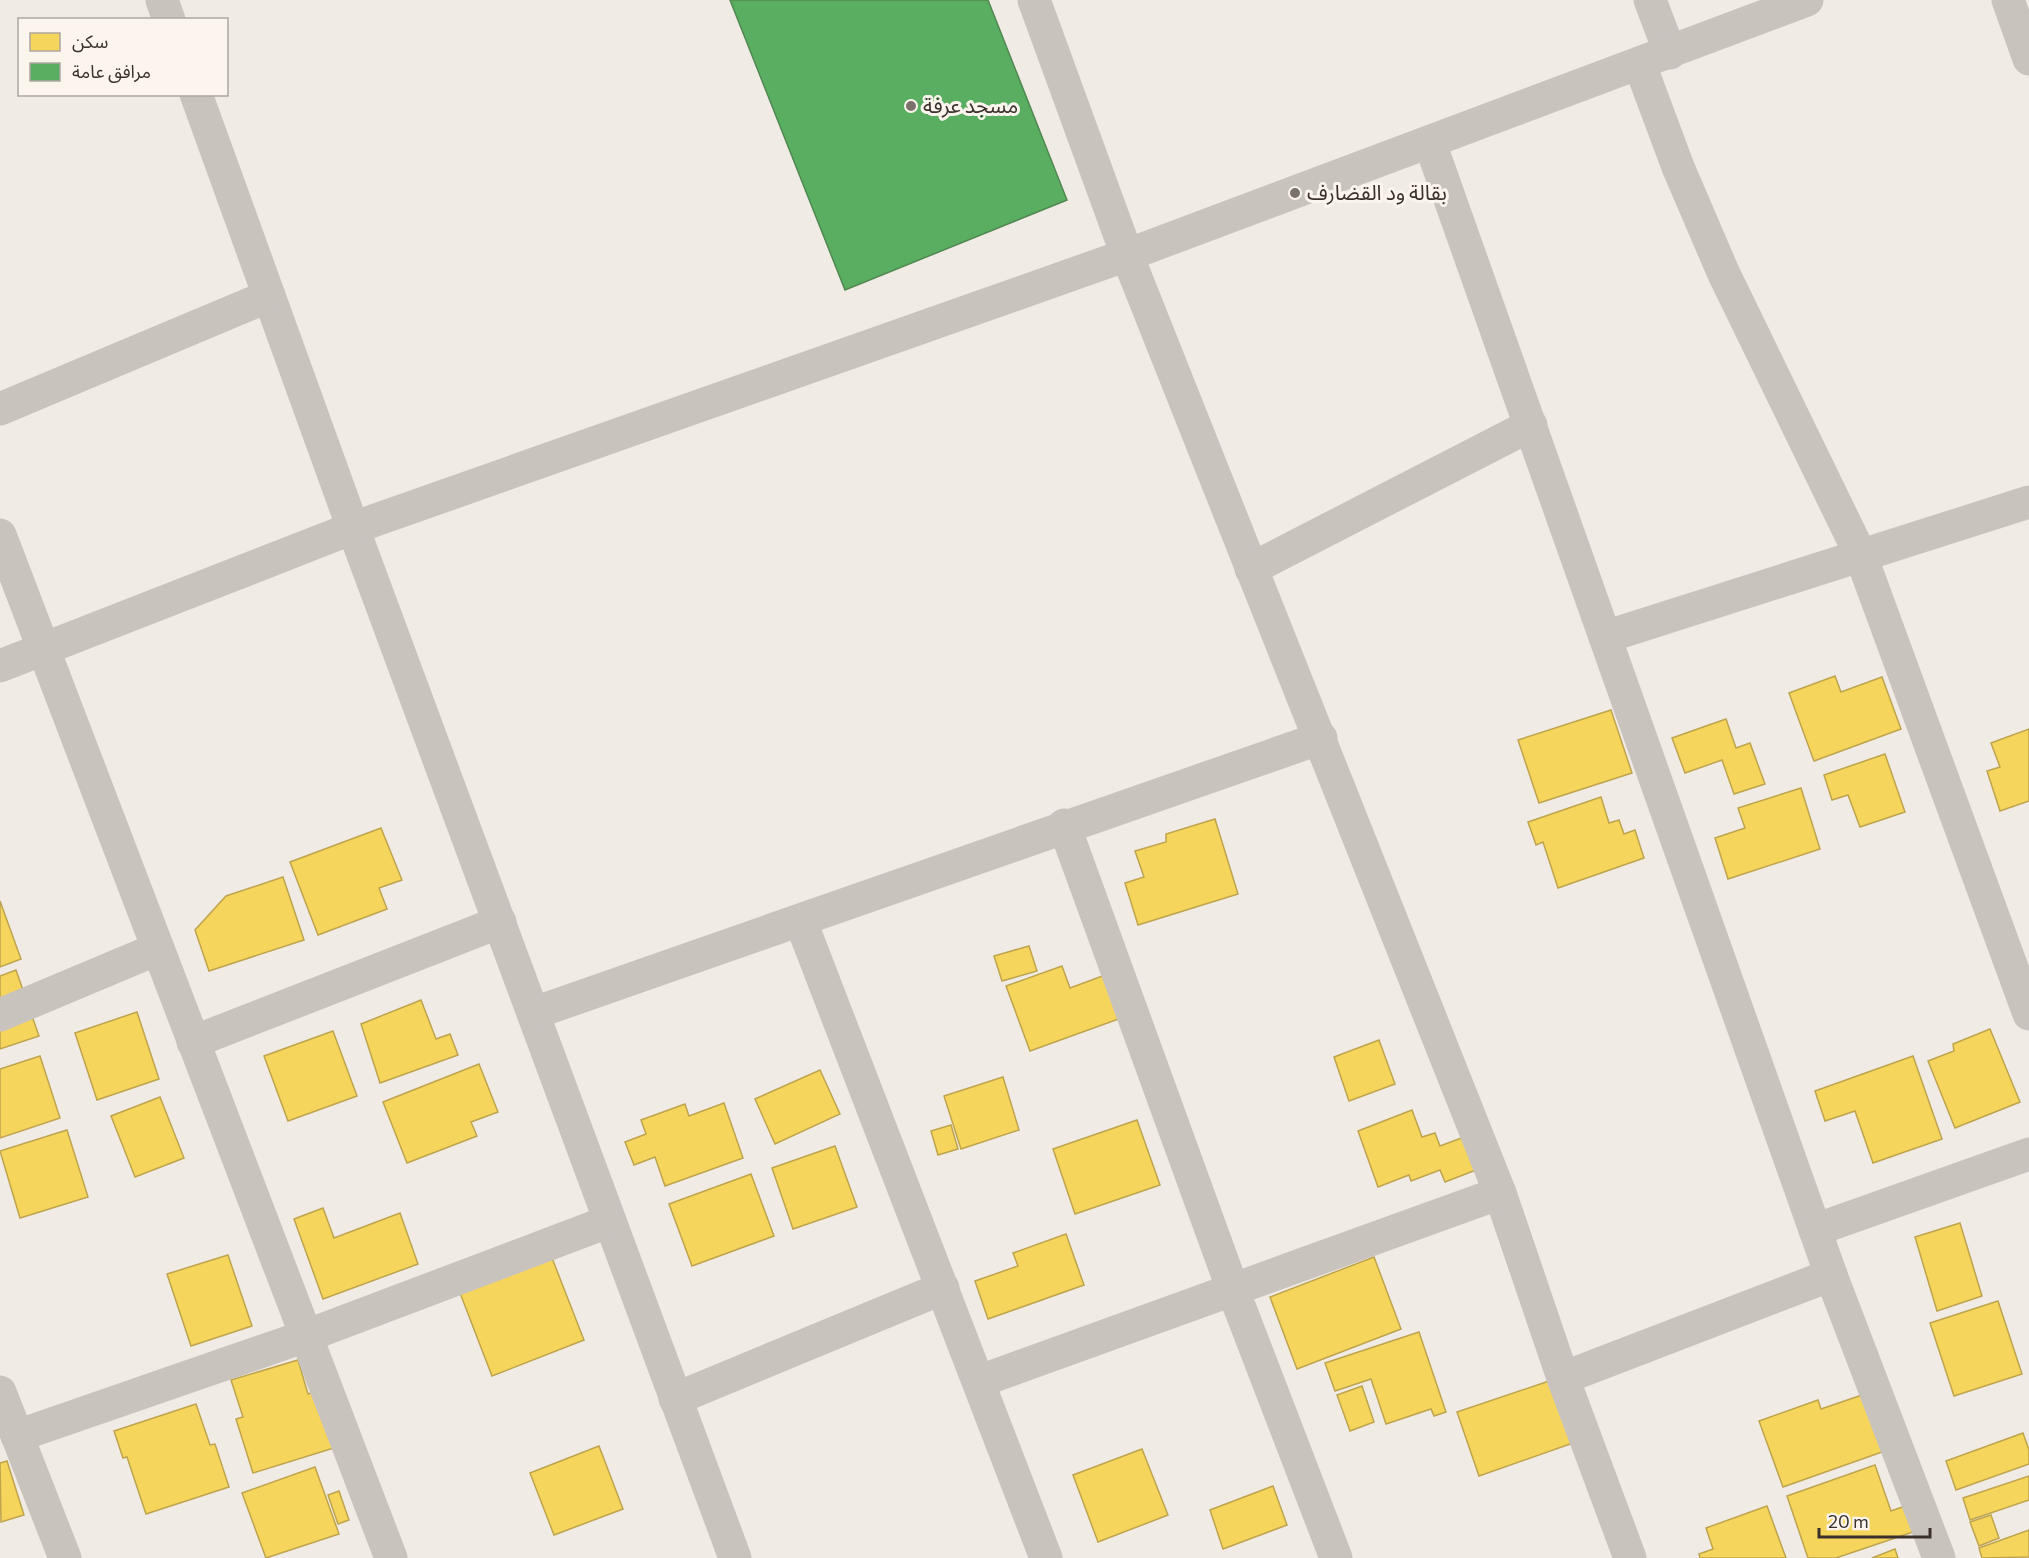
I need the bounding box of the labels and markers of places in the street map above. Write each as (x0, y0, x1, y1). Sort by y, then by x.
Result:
place label: مسجد عرفة (923, 92, 1018, 118)
marker: مسجد عرفة (904, 99, 918, 113)
place label: بقالة ود القضارف (1307, 179, 1447, 205)
marker: بقالة ود القضارف (1288, 186, 1302, 200)

